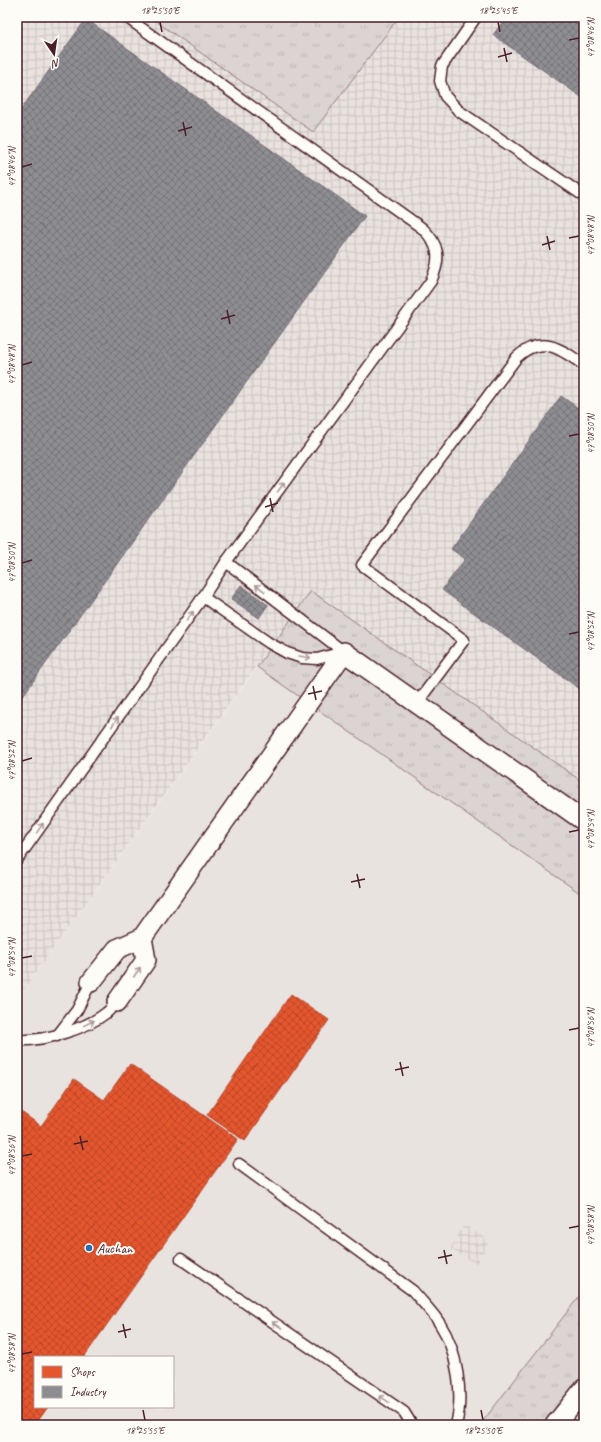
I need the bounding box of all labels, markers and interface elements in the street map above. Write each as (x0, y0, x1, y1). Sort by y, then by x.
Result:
text: 18°25'50"E (141, 4, 181, 17)
text: 18°25'45"E (479, 4, 519, 17)
text: 47°08'46"N (584, 16, 597, 58)
north arrow (34, 34, 74, 74)
text: N (49, 56, 61, 72)
text: 47°08'46"N (5, 145, 18, 187)
text: 47°08'48"N (584, 214, 597, 256)
text: 47°08'48"N (5, 343, 18, 385)
text: 47°08'50"N (584, 412, 597, 454)
one-way arrow (276, 481, 285, 492)
text: 47°08'50"N (5, 541, 18, 583)
one-way arrow (255, 584, 266, 592)
one-way arrow (186, 610, 194, 621)
text: 47°08'52"N (584, 610, 597, 652)
one-way arrow (298, 653, 311, 661)
one-way arrow (111, 717, 119, 728)
text: 47°08'52"N (5, 739, 18, 781)
text: 47°08'54"N (584, 808, 597, 850)
one-way arrow (36, 823, 44, 834)
text: 47°08'54"N (5, 936, 18, 978)
one-way arrow (134, 966, 142, 978)
text: 47°08'56"N (584, 1006, 597, 1048)
one-way arrow (83, 1019, 95, 1026)
text: 47°08'56"N (5, 1134, 18, 1176)
text: 47°08'58"N (584, 1204, 597, 1246)
place label: Auchan (97, 1240, 133, 1257)
marker: Auchan (84, 1243, 94, 1253)
one-way arrow (272, 1321, 283, 1329)
text: 47°08'58"N (5, 1332, 18, 1374)
legend (34, 1356, 174, 1408)
text: Shops (70, 1364, 95, 1380)
text: Industry (70, 1384, 107, 1400)
one-way arrow (379, 1395, 390, 1403)
text: 18°25'55"E (126, 1424, 166, 1437)
text: 18°25'50"E (464, 1424, 504, 1437)

